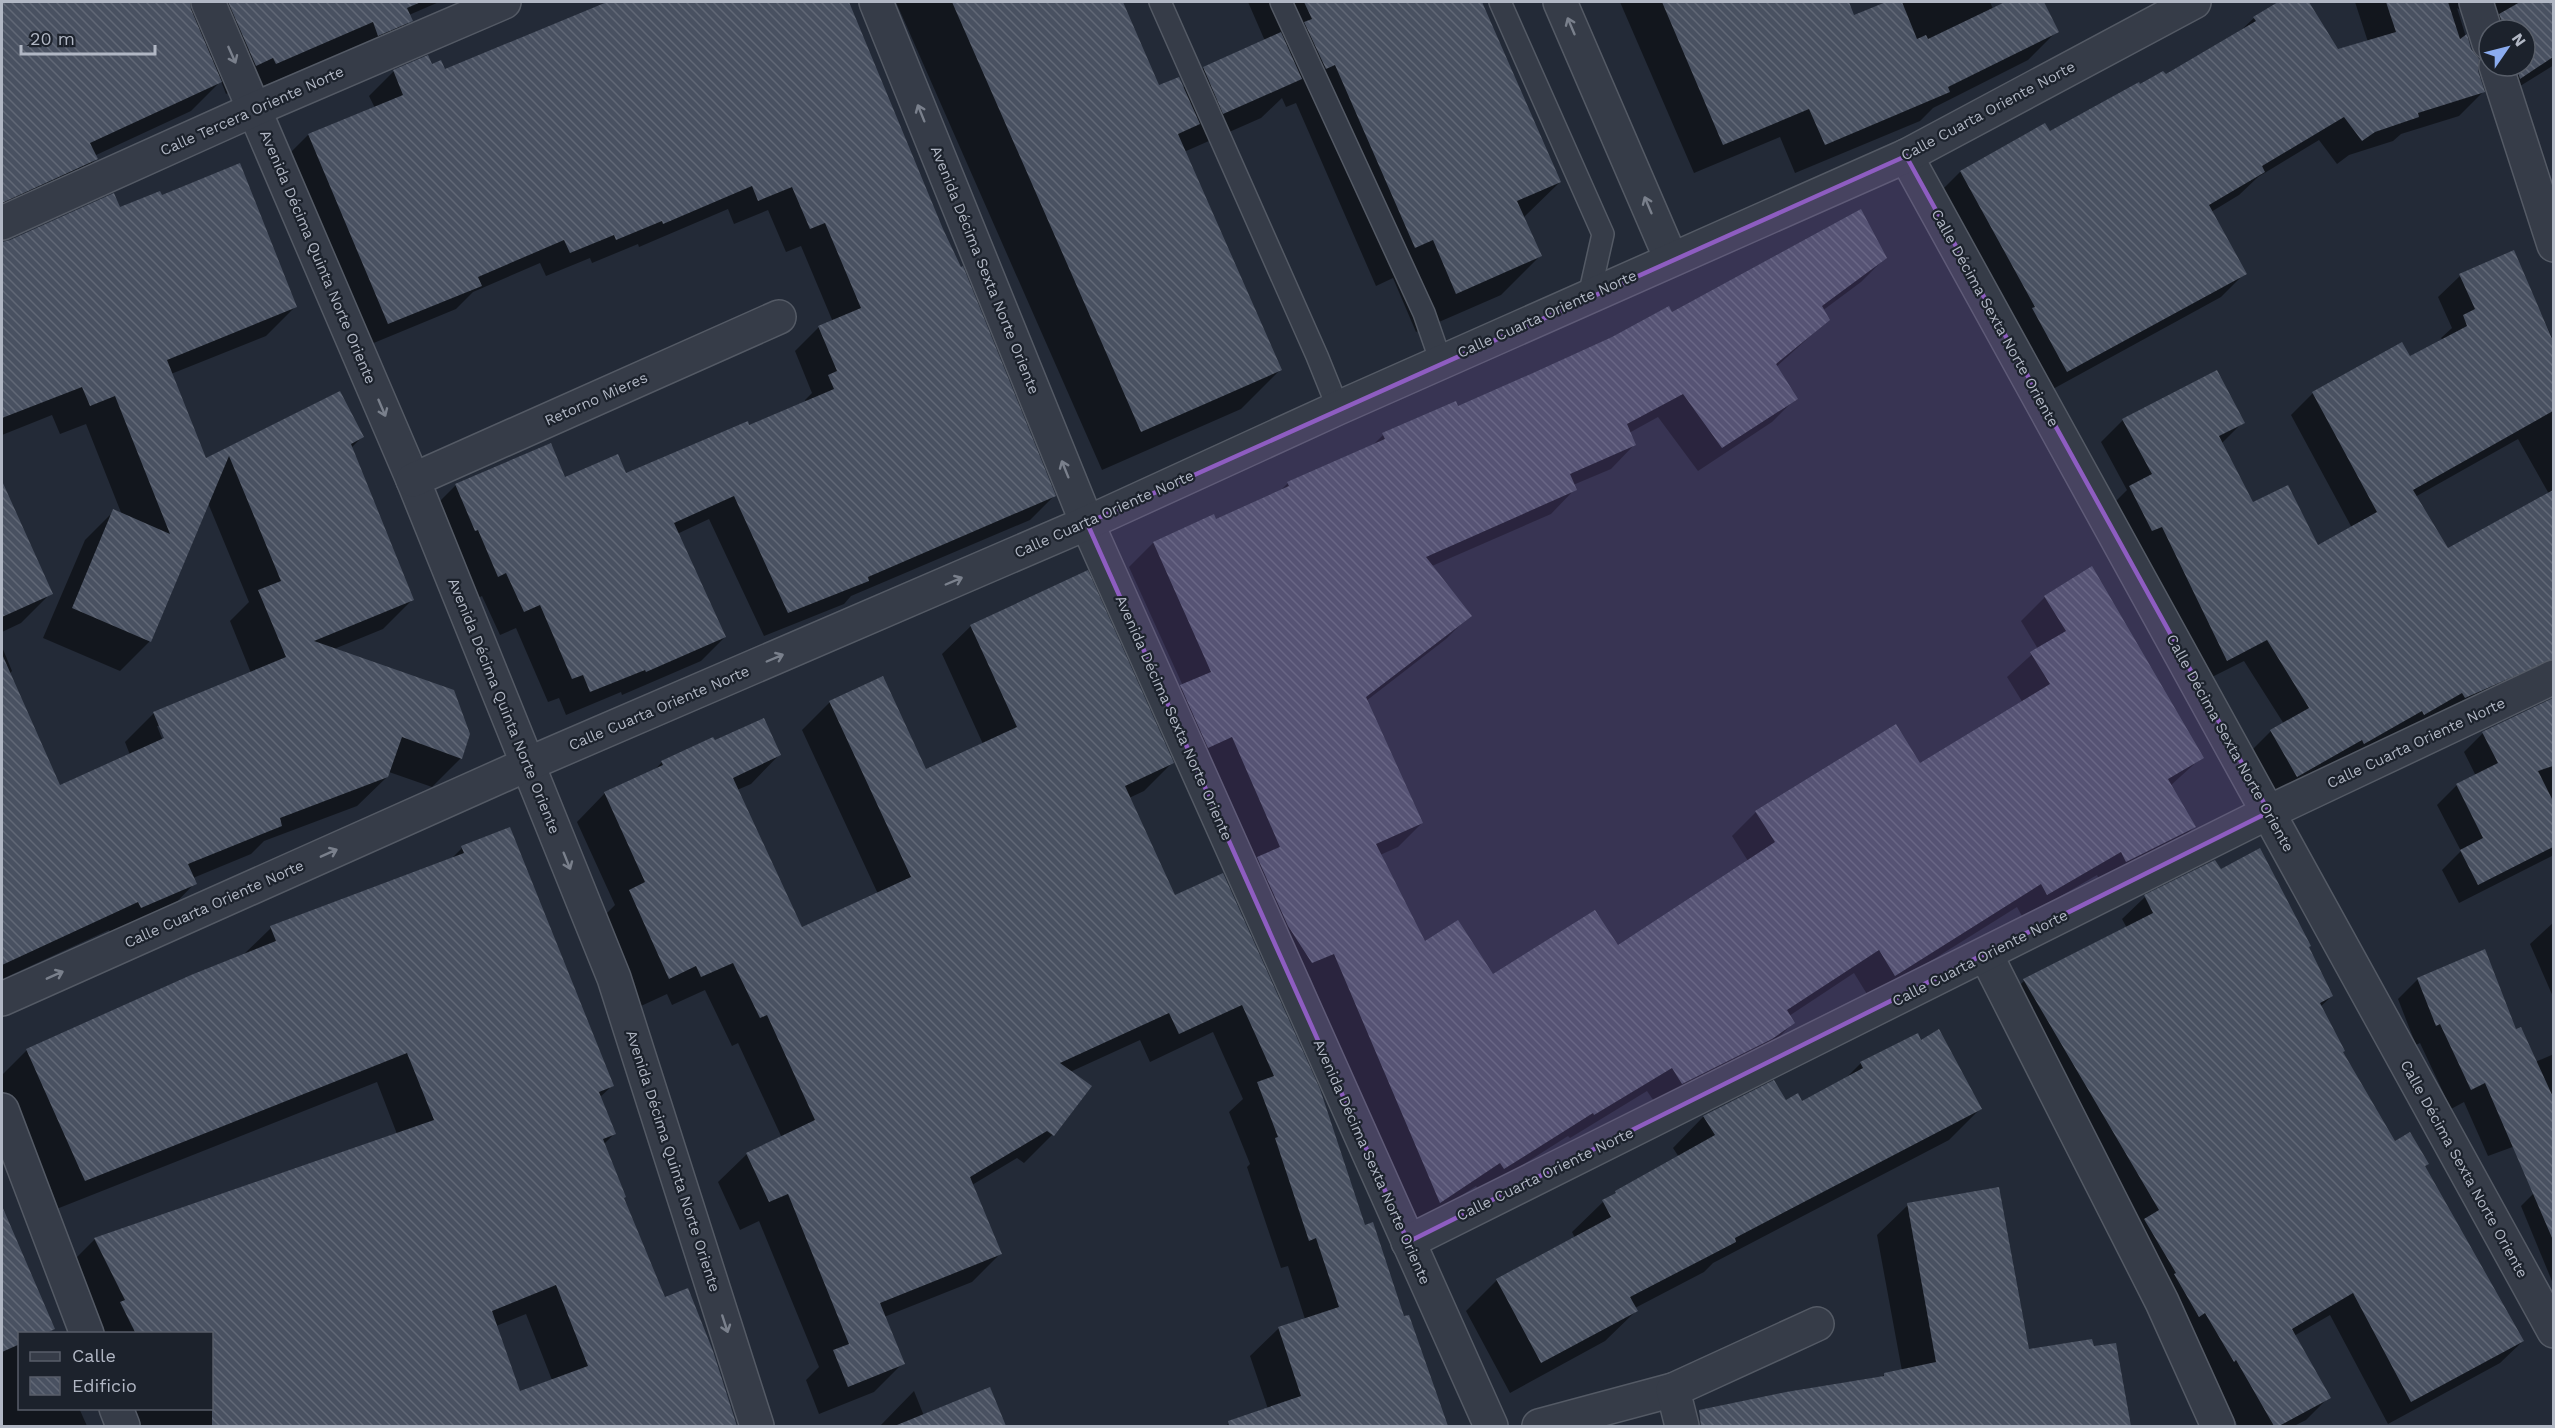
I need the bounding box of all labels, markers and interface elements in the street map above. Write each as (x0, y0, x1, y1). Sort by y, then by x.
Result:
one-way arrow (1565, 17, 1576, 36)
scale bar (21, 18, 154, 56)
north arrow (2477, 18, 2537, 78)
text: 20 m (30, 28, 75, 49)
text: N (2508, 29, 2530, 50)
one-way arrow (226, 46, 238, 64)
street label: Calle Cuarta Oriente Norte (1898, 57, 2078, 165)
street label: Calle Tercera Oriente Norte (157, 62, 347, 160)
one-way arrow (915, 105, 926, 123)
street label: Avenida Décima Quinta Norte Oriente (256, 127, 380, 387)
street label: Avenida Décima Sexta Norte Oriente (927, 143, 1043, 397)
one-way arrow (1642, 196, 1653, 215)
street label: Calle Décima Sexta Norte Oriente (1927, 206, 2063, 430)
street label: Calle Cuarta Oriente Norte (1454, 266, 1640, 362)
street label: Retorno Mieres (542, 368, 650, 430)
one-way arrow (377, 399, 389, 417)
one-way arrow (1059, 461, 1070, 479)
street label: Calle Cuarta Oriente Norte (1011, 466, 1197, 562)
one-way arrow (944, 575, 962, 586)
street label: Avenida Décima Quinta Norte Oriente (444, 576, 564, 836)
street label: Avenida Décima Sexta Norte Oriente (1112, 593, 1236, 843)
street label: Calle Décima Sexta Norte Oriente (2162, 631, 2298, 855)
one-way arrow (765, 652, 783, 663)
street label: Calle Cuarta Oriente Norte (566, 662, 752, 754)
street label: Calle Cuarta Oriente Norte (2324, 694, 2508, 792)
one-way arrow (319, 847, 337, 858)
one-way arrow (562, 851, 573, 870)
street label: Calle Cuarta Oriente Norte (121, 856, 307, 952)
street label: Calle Cuarta Oriente Norte (1889, 906, 2071, 1010)
one-way arrow (45, 969, 63, 981)
street label: Avenida Décima Quinta Norte Oriente (622, 1028, 724, 1294)
street label: Avenida Décima Sexta Norte Oriente (1310, 1037, 1434, 1287)
street label: Calle Décima Sexta Norte Oriente (2396, 1057, 2532, 1281)
street label: Calle Cuarta Oriente Norte (1454, 1123, 1636, 1225)
one-way arrow (720, 1314, 731, 1333)
legend (18, 1332, 213, 1410)
text: Calle (72, 1345, 116, 1366)
text: Edificio (72, 1375, 137, 1396)

